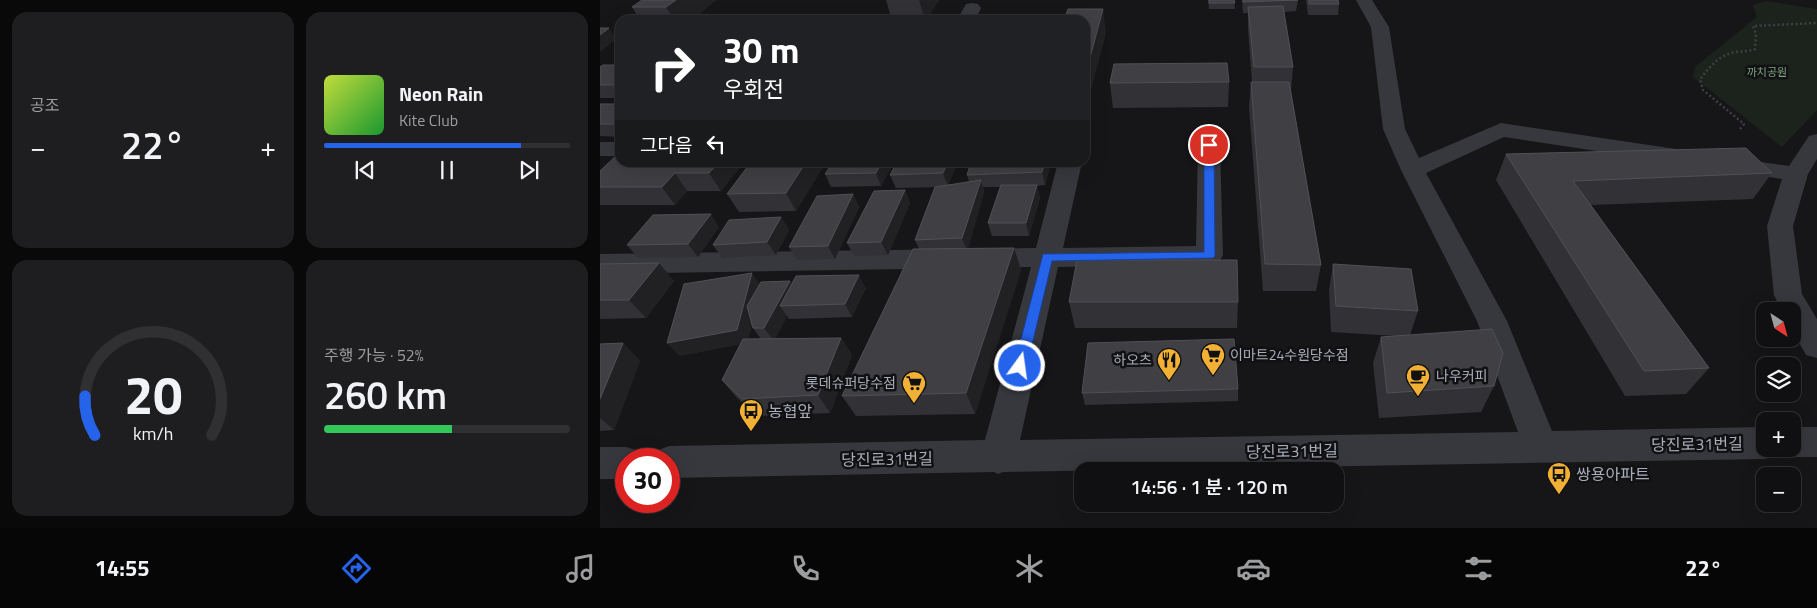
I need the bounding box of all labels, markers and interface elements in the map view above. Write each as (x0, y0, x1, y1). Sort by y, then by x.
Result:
text: 30 m (723, 23, 799, 77)
icon: right (640, 35, 705, 100)
park label: 까치공원 (1747, 64, 1787, 80)
text: 우회전 (723, 72, 784, 106)
text: Neon Rain (399, 79, 483, 108)
text: 공조 (30, 93, 59, 117)
text: Kite Club (399, 108, 458, 132)
text: 22° (121, 116, 185, 174)
pin (1188, 124, 1230, 166)
text: − (30, 125, 46, 168)
text: + (260, 125, 276, 168)
text: 그다음 (640, 130, 692, 159)
icon: left (702, 130, 730, 158)
icon: arrive (1195, 131, 1223, 159)
icon: previous (351, 156, 379, 184)
icon: pause (433, 156, 461, 184)
icon: next (515, 156, 543, 184)
north arrow (1756, 302, 1801, 348)
map controls (1756, 302, 1801, 512)
position arrow (993, 339, 1045, 391)
supermarket icon: 이마트24수원당수점 (1200, 342, 1226, 376)
text: 주행 가능 · 52% (324, 343, 424, 367)
place label: 이마트24수원당수점 (1230, 344, 1349, 365)
restaurant icon: 하오츠 (1156, 347, 1182, 381)
place label: 하오츠 (1113, 349, 1152, 370)
text: 20 (124, 355, 182, 434)
button: layers (1756, 357, 1801, 402)
cafe icon: 나우커피 (1405, 363, 1431, 397)
place label: 나우커피 (1436, 365, 1488, 386)
text: 260 km (324, 366, 447, 424)
supermarket icon: 롯데슈퍼당수점 (901, 370, 927, 404)
place label: 롯데슈퍼당수점 (806, 372, 896, 393)
bus stop icon: 농협앞 (738, 398, 764, 432)
place label: 농협앞 (768, 399, 812, 423)
button: + (1756, 412, 1801, 457)
text: km/h (133, 420, 173, 447)
street label: 당진로31번길 (1651, 431, 1743, 457)
street label: 당진로31번길 (1246, 438, 1338, 464)
street label: 당진로31번길 (841, 446, 933, 472)
speed limit sign: 30 (615, 448, 680, 513)
bus stop icon: 쌍용아파트 (1546, 461, 1572, 495)
place label: 쌍용아파트 (1576, 462, 1650, 486)
button: − (1756, 467, 1801, 512)
text: 14:56 · 1 분 · 120 m (1130, 472, 1288, 501)
text: 14:55 (95, 551, 150, 585)
icon: directions (339, 551, 374, 586)
icon: music (563, 551, 598, 586)
icon: phone (788, 551, 823, 586)
icon: climate (1012, 551, 1047, 586)
icon: car (1236, 551, 1271, 586)
icon: filters (1461, 551, 1496, 586)
text: 22° (1685, 551, 1722, 585)

